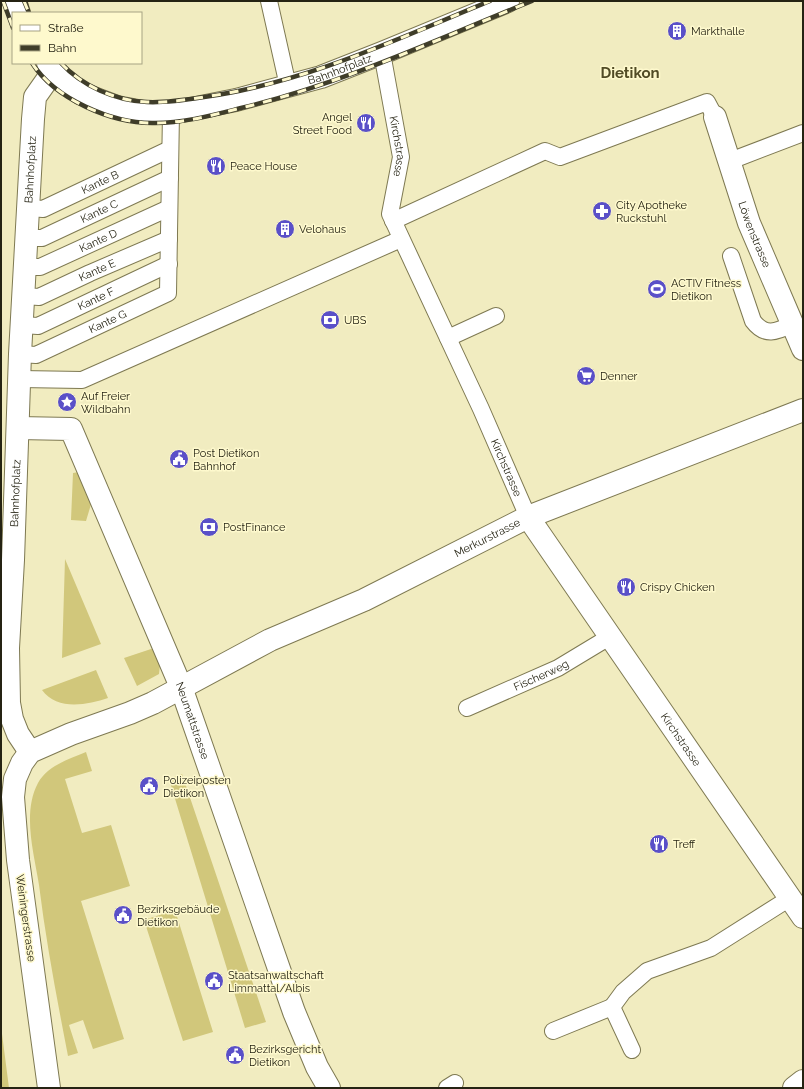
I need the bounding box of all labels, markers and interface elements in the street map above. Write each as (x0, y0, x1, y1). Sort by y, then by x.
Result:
legend (12, 12, 142, 64)
building icon: Markthalle (666, 20, 688, 42)
text: Straße (48, 21, 84, 35)
place label: Markthalle (691, 25, 745, 38)
text: Bahn (48, 41, 77, 55)
street label: Bahnhofplatz (307, 51, 374, 87)
district label: Dietikon (600, 64, 660, 82)
place label: Angel Street Food (293, 111, 352, 137)
restaurant icon: Angel Street Food (355, 112, 377, 134)
street label: Kirchstrasse (387, 115, 407, 178)
street label: Bahnhofplatz (22, 135, 39, 204)
restaurant icon: Peace House (205, 155, 227, 177)
place label: Peace House (230, 160, 298, 173)
street label: Kante B (79, 168, 121, 197)
street label: Kante C (78, 197, 120, 226)
place label: City Apotheke Ruckstuhl (616, 199, 688, 225)
pharmacy icon: City Apotheke Ruckstuhl (591, 200, 613, 222)
street label: Löwenstrasse (735, 200, 774, 270)
building icon: Velohaus (274, 218, 296, 240)
place label: Velohaus (299, 223, 346, 236)
street label: Kante D (77, 227, 119, 255)
street label: Kante E (77, 257, 118, 284)
place label: ACTIV Fitness Dietikon (671, 277, 741, 303)
sports icon: ACTIV Fitness Dietikon (646, 278, 668, 300)
street label: Kante F (76, 285, 117, 313)
street label: Kante G (87, 307, 129, 336)
bank icon: UBS (319, 309, 341, 331)
place label: UBS (344, 314, 367, 327)
supermarket icon: Denner (575, 365, 597, 387)
place label: Denner (600, 370, 638, 383)
place label: Auf Freier Wildbahn (81, 390, 130, 416)
place icon: Auf Freier Wildbahn (56, 391, 78, 413)
street label: Kirchstrasse (488, 437, 525, 499)
place label: Post Dietikon Bahnhof (193, 447, 259, 473)
public building icon: Post Dietikon Bahnhof (168, 448, 190, 470)
street label: Bahnhofplatz (8, 459, 23, 527)
bank icon: PostFinance (198, 516, 220, 538)
street label: Merkurstrasse (452, 516, 523, 560)
place label: PostFinance (223, 521, 286, 534)
restaurant icon: Crispy Chicken (615, 576, 637, 598)
place label: Crispy Chicken (640, 581, 715, 594)
street label: Fischerweg (512, 657, 571, 694)
street label: Neumattstrasse (173, 680, 212, 762)
street label: Kirchstrasse (658, 711, 704, 769)
place label: Polizeiposten Dietikon (163, 774, 231, 800)
public building icon: Polizeiposten Dietikon (138, 775, 160, 797)
restaurant icon: Treff (648, 833, 670, 855)
place label: Treff (673, 838, 696, 851)
street label: Weiningerstrasse (13, 874, 38, 963)
place label: Bezirksgebäude Dietikon (137, 903, 220, 929)
public building icon: Bezirksgebäude Dietikon (112, 904, 134, 926)
place label: Staatsanwaltschaft Limmattal/Albis (228, 969, 324, 995)
public building icon: Staatsanwaltschaft Limmattal/Albis (203, 970, 225, 992)
place label: Bezirksgericht Dietikon (249, 1043, 321, 1069)
public building icon: Bezirksgericht Dietikon (224, 1044, 246, 1066)

